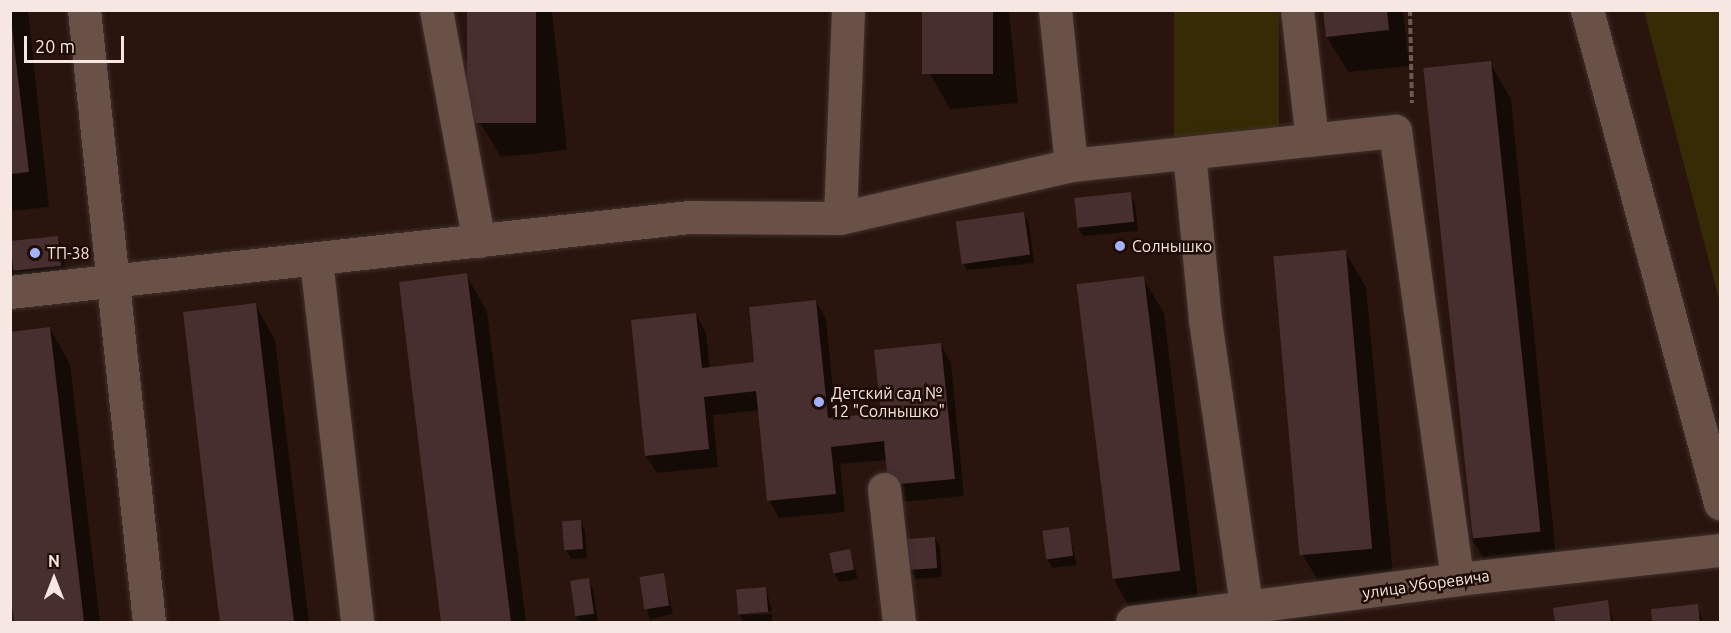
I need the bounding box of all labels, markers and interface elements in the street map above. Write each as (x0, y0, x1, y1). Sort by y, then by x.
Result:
scale bar (27, 24, 128, 62)
text: 20 m (35, 36, 75, 56)
place label: Солнышко (1132, 236, 1212, 256)
marker: Солнышко (1113, 239, 1127, 253)
place label: ТП-38 (47, 243, 90, 263)
marker: ТП-38 (28, 246, 42, 260)
place label: Детский сад № 12 "Солнышко" (831, 383, 945, 421)
marker: Детский сад № 12 "Солнышко" (812, 395, 826, 409)
north arrow (24, 549, 84, 609)
text: N (48, 552, 60, 570)
street label: улица Уборевича (1361, 566, 1491, 602)

